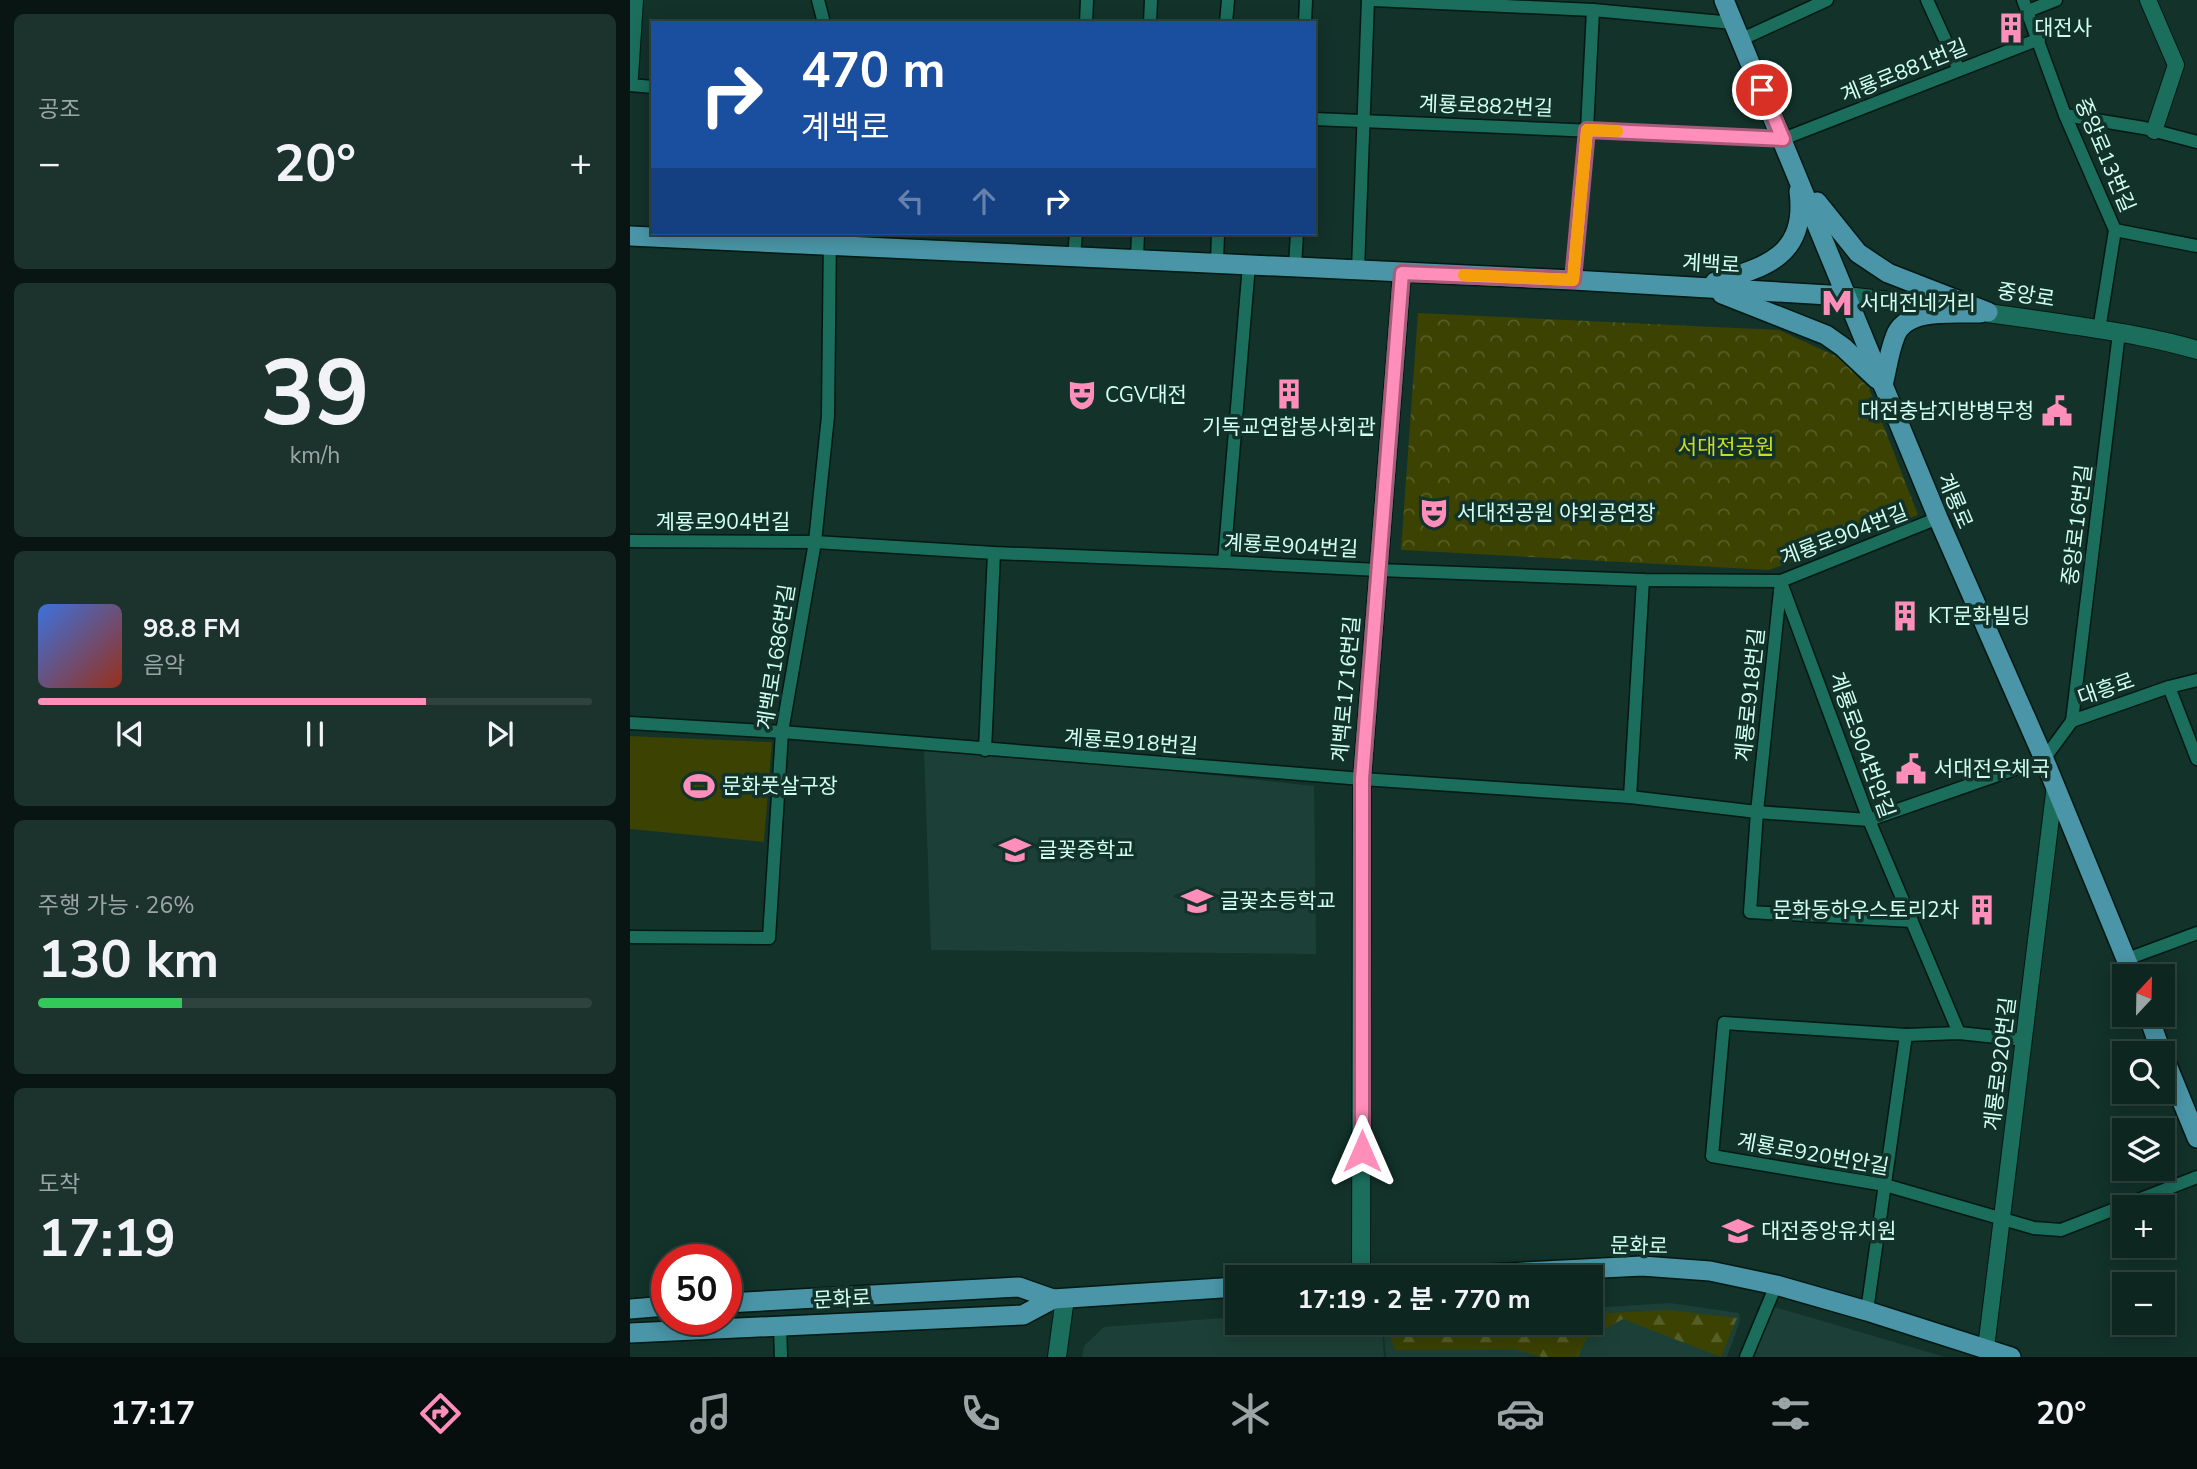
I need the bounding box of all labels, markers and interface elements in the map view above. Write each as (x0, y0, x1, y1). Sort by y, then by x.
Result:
building icon: 대전사 (1994, 11, 2028, 45)
place label: 대전사 (2034, 14, 2092, 42)
street label: 계룡로881번길 (1836, 33, 1972, 109)
text: 470 m (801, 37, 945, 104)
icon: right (686, 49, 777, 140)
pin (1732, 60, 1792, 120)
icon: arrive (1743, 71, 1781, 109)
street label: 계룡로882번길 (1418, 90, 1554, 122)
street label: 중앙로13번길 (2068, 93, 2142, 217)
text: 공조 (38, 94, 80, 125)
text: 계백로 (801, 106, 889, 149)
text: 20° (274, 128, 356, 199)
text: − (38, 138, 61, 189)
text: + (569, 138, 592, 189)
icon: left (892, 182, 930, 220)
icon: ahead (965, 182, 1003, 220)
icon: right (1038, 182, 1076, 220)
street label: 계백로 (1681, 249, 1741, 279)
street label: 중앙로 (1995, 277, 2057, 313)
metro station icon: 서대전네거리 (1820, 286, 1854, 320)
place label: 서대전네거리 (1860, 289, 1976, 317)
text: 39 (260, 332, 370, 456)
building icon: 기독교연합봉사회관 (1272, 377, 1306, 411)
theatre icon: CGV대전 (1065, 378, 1099, 412)
place label: CGV대전 (1105, 381, 1187, 409)
public building icon: 대전충남지방병무청 (2040, 394, 2074, 428)
place label: 대전충남지방병무청 (1860, 397, 2034, 425)
place label: 기독교연합봉사회관 (1202, 413, 1376, 441)
park label: 서대전공원 (1678, 433, 1774, 461)
text: km/h (290, 440, 340, 471)
street label: 중앙로16번길 (2056, 463, 2098, 587)
street label: 계룡로 (1931, 469, 1979, 533)
theatre icon: 서대전공원 야외공연장 (1417, 496, 1451, 530)
street label: 계룡로904번길 (1776, 498, 1912, 572)
place label: 서대전공원 야외공연장 (1457, 499, 1656, 527)
street label: 계룡로904번길 (656, 508, 790, 536)
street label: 계룡로904번길 (1223, 529, 1359, 563)
street label: 계백로1686번길 (751, 582, 801, 732)
building icon: KT문화빌딩 (1888, 599, 1922, 633)
place label: KT문화빌딩 (1928, 602, 2030, 630)
text: 98.8 FM (143, 611, 240, 646)
street label: 계백로1716번길 (1326, 615, 1366, 763)
street label: 계룡로918번길 (1729, 627, 1771, 763)
text: 음악 (143, 650, 185, 681)
street label: 대흥로 (2074, 666, 2138, 712)
street label: 계룡로904번안길 (1823, 668, 1901, 822)
icon: previous (111, 715, 149, 753)
icon: pause (296, 715, 334, 753)
icon: next (481, 715, 519, 753)
street label: 계룡로918번길 (1063, 723, 1199, 761)
public building icon: 서대전우체국 (1894, 752, 1928, 786)
place label: 서대전우체국 (1934, 755, 2050, 783)
sports icon: 문화풋살구장 (682, 769, 716, 803)
place label: 문화풋살구장 (722, 772, 838, 800)
school or university icon: 글꽃중학교 (998, 833, 1032, 867)
place label: 글꽃중학교 (1038, 836, 1135, 864)
school or university icon: 글꽃초등학교 (1180, 884, 1214, 918)
place label: 글꽃초등학교 (1220, 887, 1336, 915)
text: 주행 가능 · 26% (38, 890, 195, 921)
building icon: 문화동하우스토리2차 (1965, 893, 1999, 927)
place label: 문화동하우스토리2차 (1773, 896, 1959, 924)
text: 130 km (38, 924, 219, 995)
north arrow (2112, 964, 2175, 1027)
map controls (2112, 964, 2175, 1335)
street label: 계룡로920번길 (1978, 996, 2022, 1132)
button: search (2112, 1041, 2175, 1104)
position arrow (1325, 1114, 1399, 1188)
button: layers (2112, 1118, 2175, 1181)
street label: 계룡로920번안길 (1735, 1127, 1891, 1181)
text: 도착 (38, 1169, 80, 1200)
button: + (2112, 1195, 2175, 1258)
text: 17:19 (38, 1203, 176, 1274)
school or university icon: 대전중앙유치원 (1721, 1214, 1755, 1248)
place label: 대전중앙유치원 (1761, 1217, 1896, 1245)
street label: 문화로 (1610, 1231, 1668, 1261)
speed limit sign: 50 (651, 1244, 742, 1335)
button: − (2112, 1272, 2175, 1335)
text: 17:19 · 2 분 · 770 m (1298, 1282, 1531, 1317)
street label: 문화로 (812, 1284, 872, 1314)
icon: directions (416, 1389, 465, 1438)
icon: music (686, 1389, 735, 1438)
icon: phone (956, 1389, 1005, 1438)
icon: climate (1226, 1389, 1275, 1438)
icon: car (1496, 1389, 1545, 1438)
icon: filters (1766, 1389, 1815, 1438)
text: 17:17 (110, 1392, 195, 1435)
text: 20° (2036, 1392, 2086, 1435)

